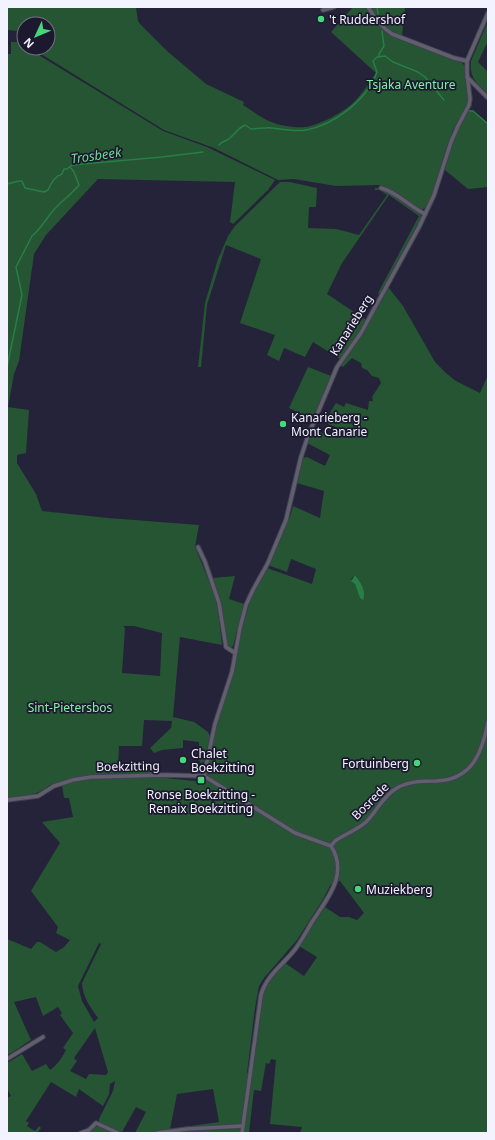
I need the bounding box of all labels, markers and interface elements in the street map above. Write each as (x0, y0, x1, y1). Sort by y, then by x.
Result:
place label: 't Ruddershof (329, 11, 406, 28)
marker: 't Ruddershof (316, 14, 326, 24)
north arrow (16, 16, 56, 56)
text: N (20, 35, 37, 52)
park label: Tsjaka Aventure (367, 76, 456, 93)
water label: Trosbeek (70, 142, 123, 167)
street label: Kanarieberg (325, 291, 377, 359)
place label: Kanarieberg - Mont Canarie (291, 409, 368, 440)
marker: Kanarieberg - Mont Canarie (278, 419, 288, 429)
park label: Sint-Pietersbos (28, 699, 113, 716)
place label: Chalet Boekzitting (191, 745, 255, 776)
marker: Chalet Boekzitting (178, 755, 188, 765)
place label: Fortuinberg (342, 755, 409, 772)
street label: Boekzitting (96, 757, 160, 775)
marker: Fortuinberg (412, 758, 422, 768)
marker: Ronse Boekzitting - Renaix Boekzitting (196, 775, 206, 785)
street label: Bosrede (348, 778, 393, 823)
place label: Ronse Boekzitting - Renaix Boekzitting (147, 786, 255, 817)
place label: Muziekberg (366, 881, 433, 898)
marker: Muziekberg (353, 884, 363, 894)

